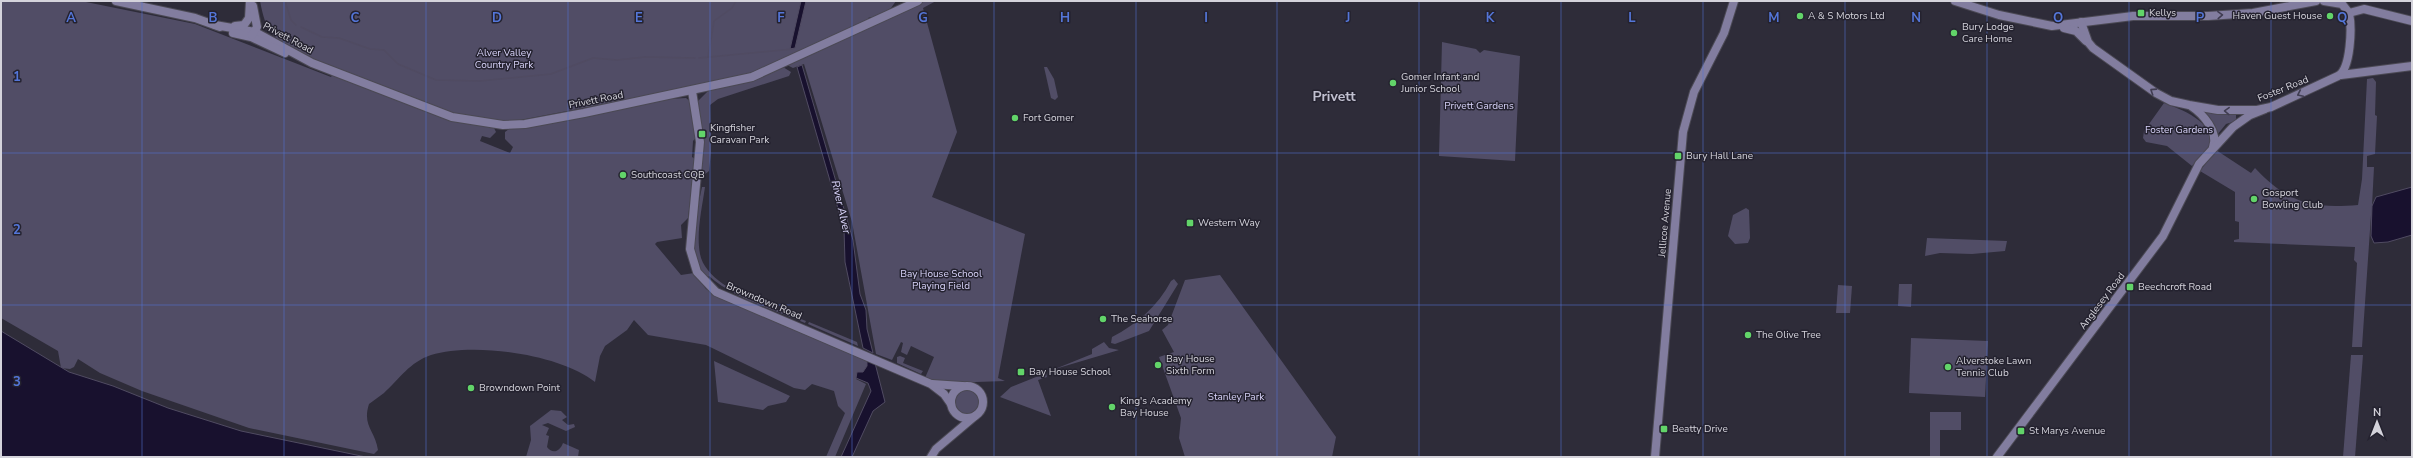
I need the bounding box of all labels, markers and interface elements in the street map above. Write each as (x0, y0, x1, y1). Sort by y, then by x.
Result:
place label: Kellys (2149, 6, 2176, 20)
marker: Kellys (2136, 8, 2146, 18)
text: A (66, 9, 76, 27)
text: B (209, 9, 218, 27)
text: C (351, 9, 360, 27)
text: D (492, 9, 502, 27)
text: E (635, 9, 643, 27)
text: F (777, 9, 785, 27)
text: G (918, 9, 928, 27)
text: H (1060, 9, 1070, 27)
text: I (1204, 9, 1208, 27)
text: J (1345, 9, 1350, 27)
text: K (1486, 9, 1495, 27)
text: L (1628, 9, 1636, 27)
text: M (1768, 9, 1780, 27)
place label: A & S Motors Ltd (1808, 9, 1885, 23)
text: N (1911, 9, 1921, 27)
text: O (2053, 9, 2063, 27)
text: P (2196, 9, 2205, 27)
place label: Haven Guest House (2233, 9, 2322, 23)
text: Q (2337, 9, 2347, 27)
marker: A & S Motors Ltd (1795, 11, 1805, 21)
one-way arrow (2217, 11, 2223, 20)
marker: Haven Guest House (2325, 11, 2335, 21)
street label: Privett Road (260, 19, 316, 57)
place label: Bury Lodge Care Home (1962, 20, 2014, 46)
marker: Bury Lodge Care Home (1949, 28, 1959, 38)
park label: Alver Valley Country Park (475, 46, 534, 72)
text: 1 (13, 68, 21, 86)
place label: Gomer Infant and Junior School (1400, 70, 1479, 96)
street label: Foster Road (2255, 72, 2311, 106)
marker: Gomer Infant and Junior School (1388, 78, 1398, 88)
district label: Privett (1312, 87, 1356, 106)
street label: Privett Road (568, 88, 625, 112)
one-way arrow (2150, 88, 2157, 96)
one-way arrow (2297, 89, 2305, 97)
park label: Privett Gardens (1444, 99, 1514, 113)
one-way arrow (2224, 107, 2230, 115)
place label: Fort Gomer (1023, 111, 1074, 125)
marker: Fort Gomer (1010, 113, 1020, 123)
place label: Kingfisher Caravan Park (710, 121, 770, 147)
park label: Foster Gardens (2145, 123, 2213, 137)
marker: Kingfisher Caravan Park (697, 129, 707, 139)
place label: Bury Hall Lane (1686, 149, 1753, 163)
marker: Bury Hall Lane (1673, 151, 1683, 161)
place label: Southcoast CQB (631, 168, 705, 182)
marker: Southcoast CQB (618, 170, 628, 180)
water label: River Alver (828, 179, 855, 236)
place label: Gosport Bowling Club (2262, 186, 2323, 212)
street label: Jellicoe Avenue (1655, 188, 1675, 259)
marker: Gosport Bowling Club (2249, 194, 2259, 204)
place label: Western Way (1198, 216, 1261, 230)
marker: Western Way (1185, 218, 1195, 228)
text: 2 (13, 221, 21, 239)
park label: Bay House School Playing Field (900, 267, 982, 293)
street label: Anglesey Road (2076, 269, 2128, 332)
street label: Browndown Road (724, 279, 804, 323)
place label: Beechcroft Road (2138, 280, 2212, 294)
marker: Beechcroft Road (2125, 282, 2135, 292)
place label: The Seahorse (1111, 312, 1172, 326)
marker: The Seahorse (1098, 314, 1108, 324)
place label: The Olive Tree (1756, 328, 1821, 342)
marker: The Olive Tree (1743, 330, 1753, 340)
place label: Bay House Sixth Form (1166, 352, 1215, 378)
place label: Alverstoke Lawn Tennis Club (1956, 354, 2031, 380)
marker: Bay House Sixth Form (1153, 360, 1163, 370)
marker: Alverstoke Lawn Tennis Club (1943, 362, 1953, 372)
place label: Bay House School (1029, 365, 1111, 379)
marker: Bay House School (1016, 367, 1026, 377)
text: 3 (13, 373, 21, 391)
place label: Browndown Point (479, 381, 560, 395)
marker: Browndown Point (466, 383, 476, 393)
park label: Stanley Park (1208, 390, 1265, 404)
place label: King's Academy Bay House (1120, 394, 1192, 420)
marker: King's Academy Bay House (1107, 402, 1117, 412)
north arrow (2357, 402, 2397, 442)
text: N (2373, 405, 2381, 420)
place label: Beatty Drive (1672, 422, 1728, 436)
marker: Beatty Drive (1659, 424, 1669, 434)
place label: St Marys Avenue (2029, 424, 2105, 438)
marker: St Marys Avenue (2016, 426, 2026, 436)

